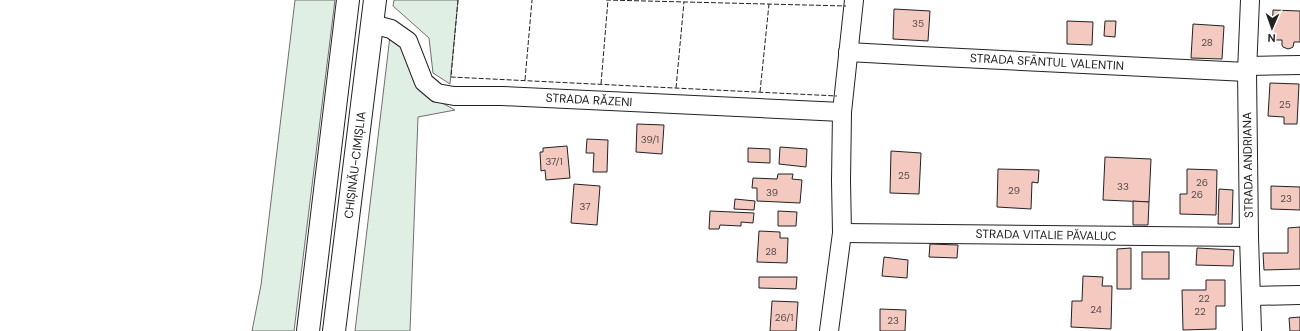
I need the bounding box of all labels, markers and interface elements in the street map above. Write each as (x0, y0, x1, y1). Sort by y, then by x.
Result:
north arrow (1252, 8, 1292, 48)
house number: 35 (912, 17, 924, 30)
text: N (1267, 31, 1276, 45)
house number: 28 (1201, 36, 1213, 49)
street label: STRADA SFÂNTUL VALENTIN (970, 50, 1124, 74)
street label: STRADA RĂZENI (545, 90, 633, 110)
house number: 25 (1279, 98, 1291, 111)
street label: CHIȘINĂU-CIMIȘLIA (340, 110, 370, 220)
street label: STRADA ANDRIANA (1239, 112, 1257, 218)
house number: 39/1 (641, 133, 659, 146)
house number: 37/1 (545, 155, 563, 168)
house number: 25 (898, 169, 910, 182)
house number: 26 (1196, 176, 1208, 189)
house number: 33 (1117, 180, 1129, 193)
house number: 29 (1008, 184, 1020, 197)
house number: 39 (766, 186, 778, 199)
house number: 26 (1191, 188, 1203, 201)
house number: 23 (1280, 192, 1292, 205)
house number: 37 (579, 200, 591, 213)
street label: STRADA VITALIE PĂVALUC (975, 226, 1117, 244)
house number: 28 (765, 245, 777, 258)
house number: 22 (1198, 292, 1210, 305)
house number: 24 (1090, 303, 1102, 316)
house number: 22 (1194, 305, 1206, 318)
house number: 26/1 (775, 311, 793, 324)
house number: 23 (887, 314, 899, 327)

